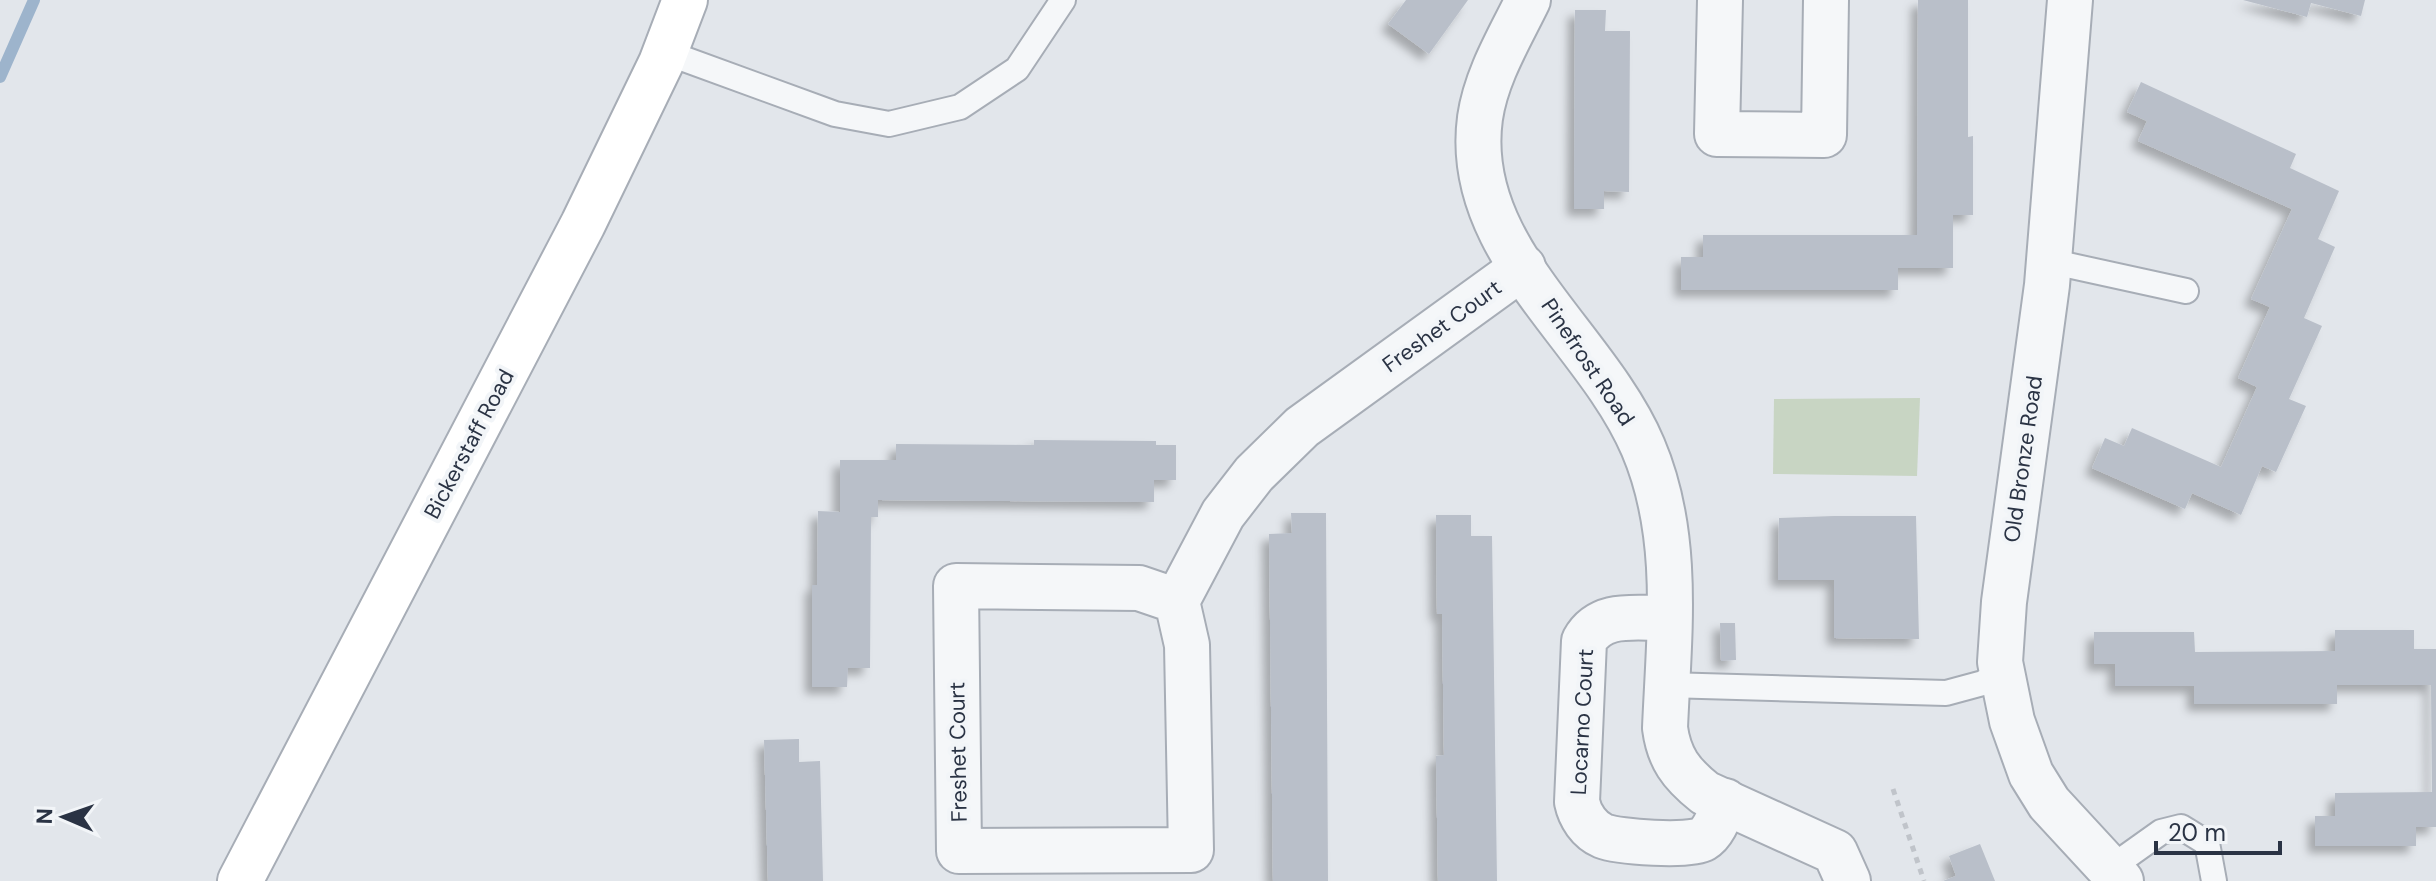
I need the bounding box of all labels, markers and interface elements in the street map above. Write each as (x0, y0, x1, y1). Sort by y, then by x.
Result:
street label: Freshet Court (1377, 273, 1507, 379)
street label: Pinefrost Road (1535, 293, 1641, 431)
street label: Bickerstaff Road (417, 364, 521, 524)
street label: Old Bronze Road (1997, 374, 2049, 544)
street label: Locarno Court (1564, 648, 1600, 796)
street label: Freshet Court (942, 682, 974, 822)
north arrow (24, 777, 104, 857)
scale bar (2156, 805, 2280, 855)
text: N (30, 808, 59, 825)
text: 20 m (2168, 817, 2226, 848)

